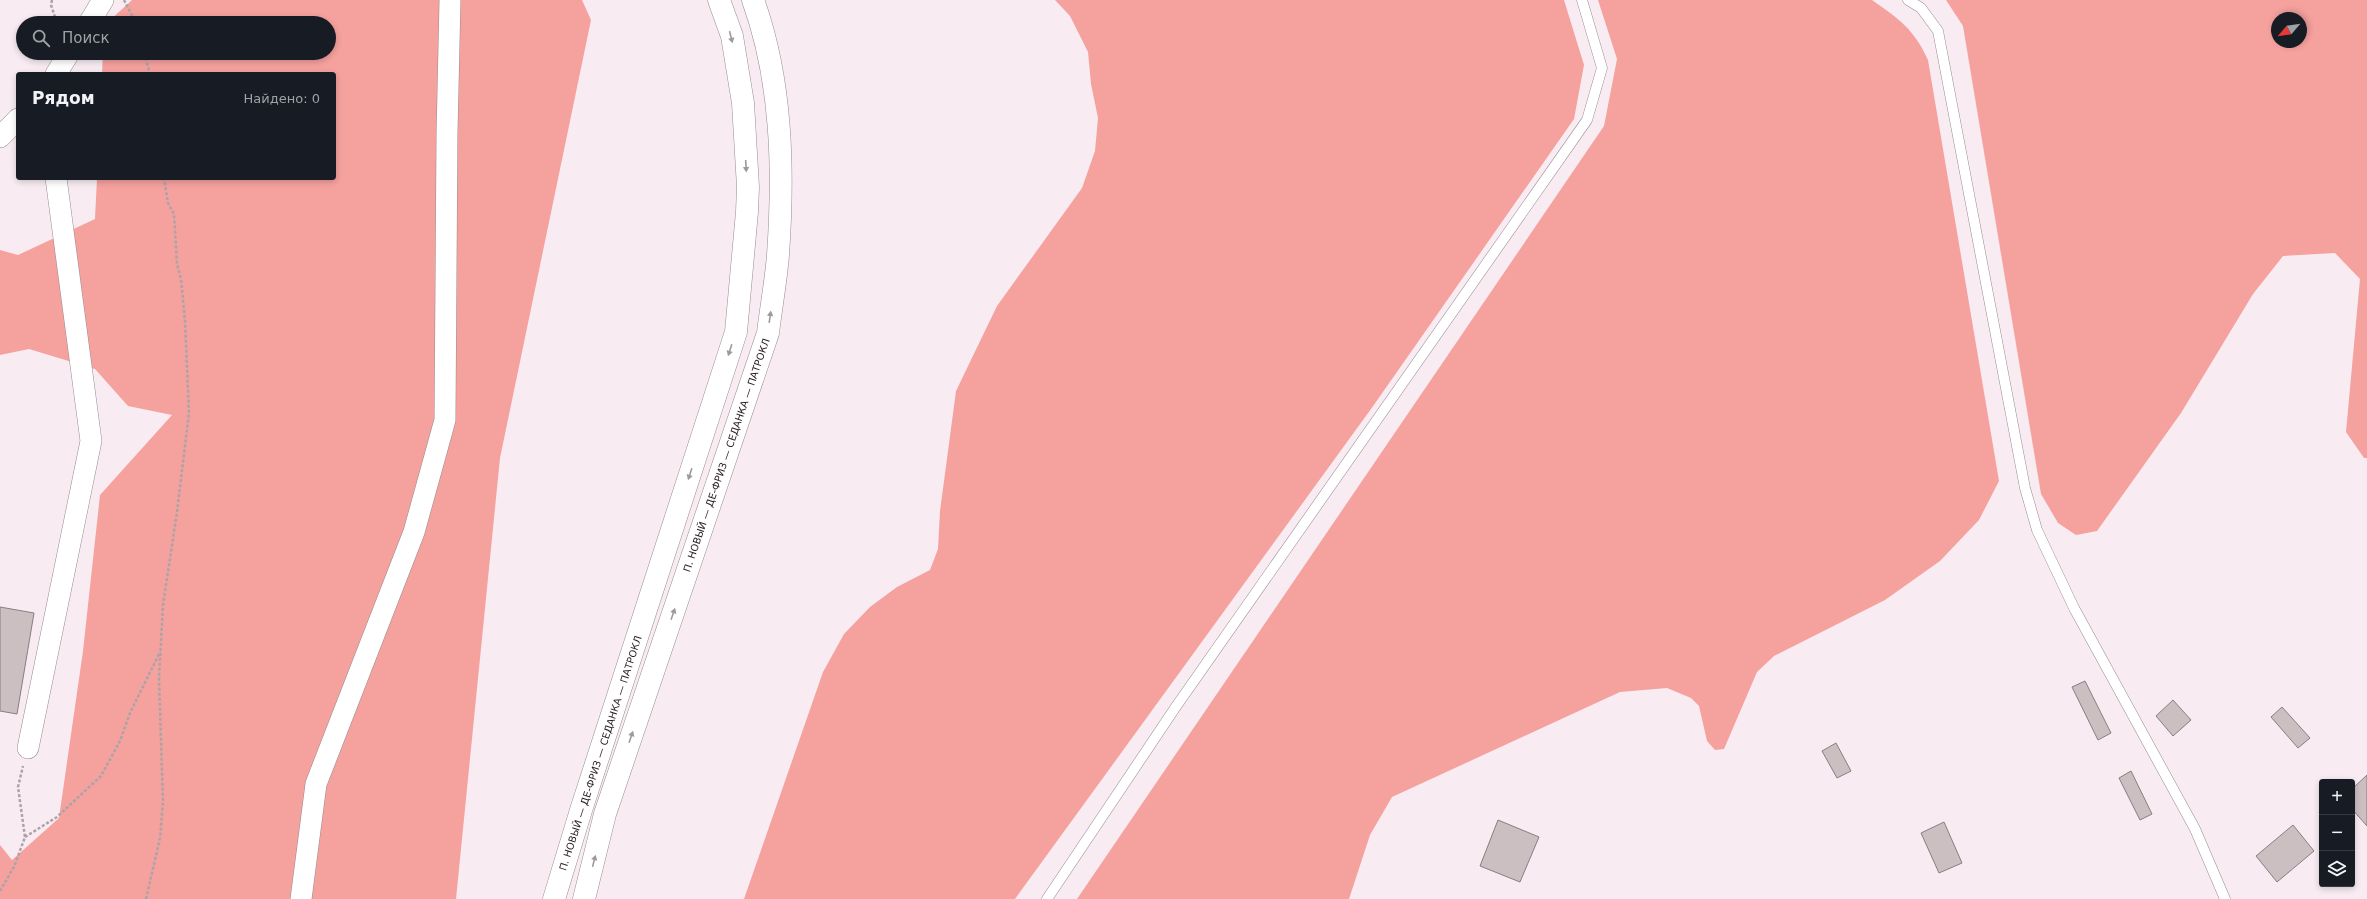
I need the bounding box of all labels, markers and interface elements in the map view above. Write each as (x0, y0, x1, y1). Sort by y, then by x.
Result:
north arrow (2271, 12, 2307, 48)
search box (16, 16, 336, 60)
icon: search (30, 27, 52, 49)
text: Поиск (62, 29, 110, 47)
one-way arrow (729, 31, 735, 43)
text: Рядом (32, 88, 95, 108)
text: Найдено: 0 (244, 91, 320, 106)
one-way arrow (743, 160, 750, 172)
one-way arrow (767, 311, 773, 324)
street label: П. НОВЫЙ — ДЕ-ФРИЗ — СЕДАНКА — ПАТРОКЛ (680, 337, 772, 573)
one-way arrow (727, 345, 733, 357)
one-way arrow (687, 468, 693, 480)
one-way arrow (670, 607, 676, 619)
street label: П. НОВЫЙ — ДЕ-ФРИЗ — СЕДАНКА — ПАТРОКЛ (556, 634, 644, 872)
one-way arrow (629, 731, 635, 743)
map controls (2319, 779, 2355, 887)
button: + (2319, 779, 2355, 815)
button: − (2319, 815, 2355, 851)
button: layers (2319, 851, 2355, 887)
one-way arrow (591, 855, 597, 867)

